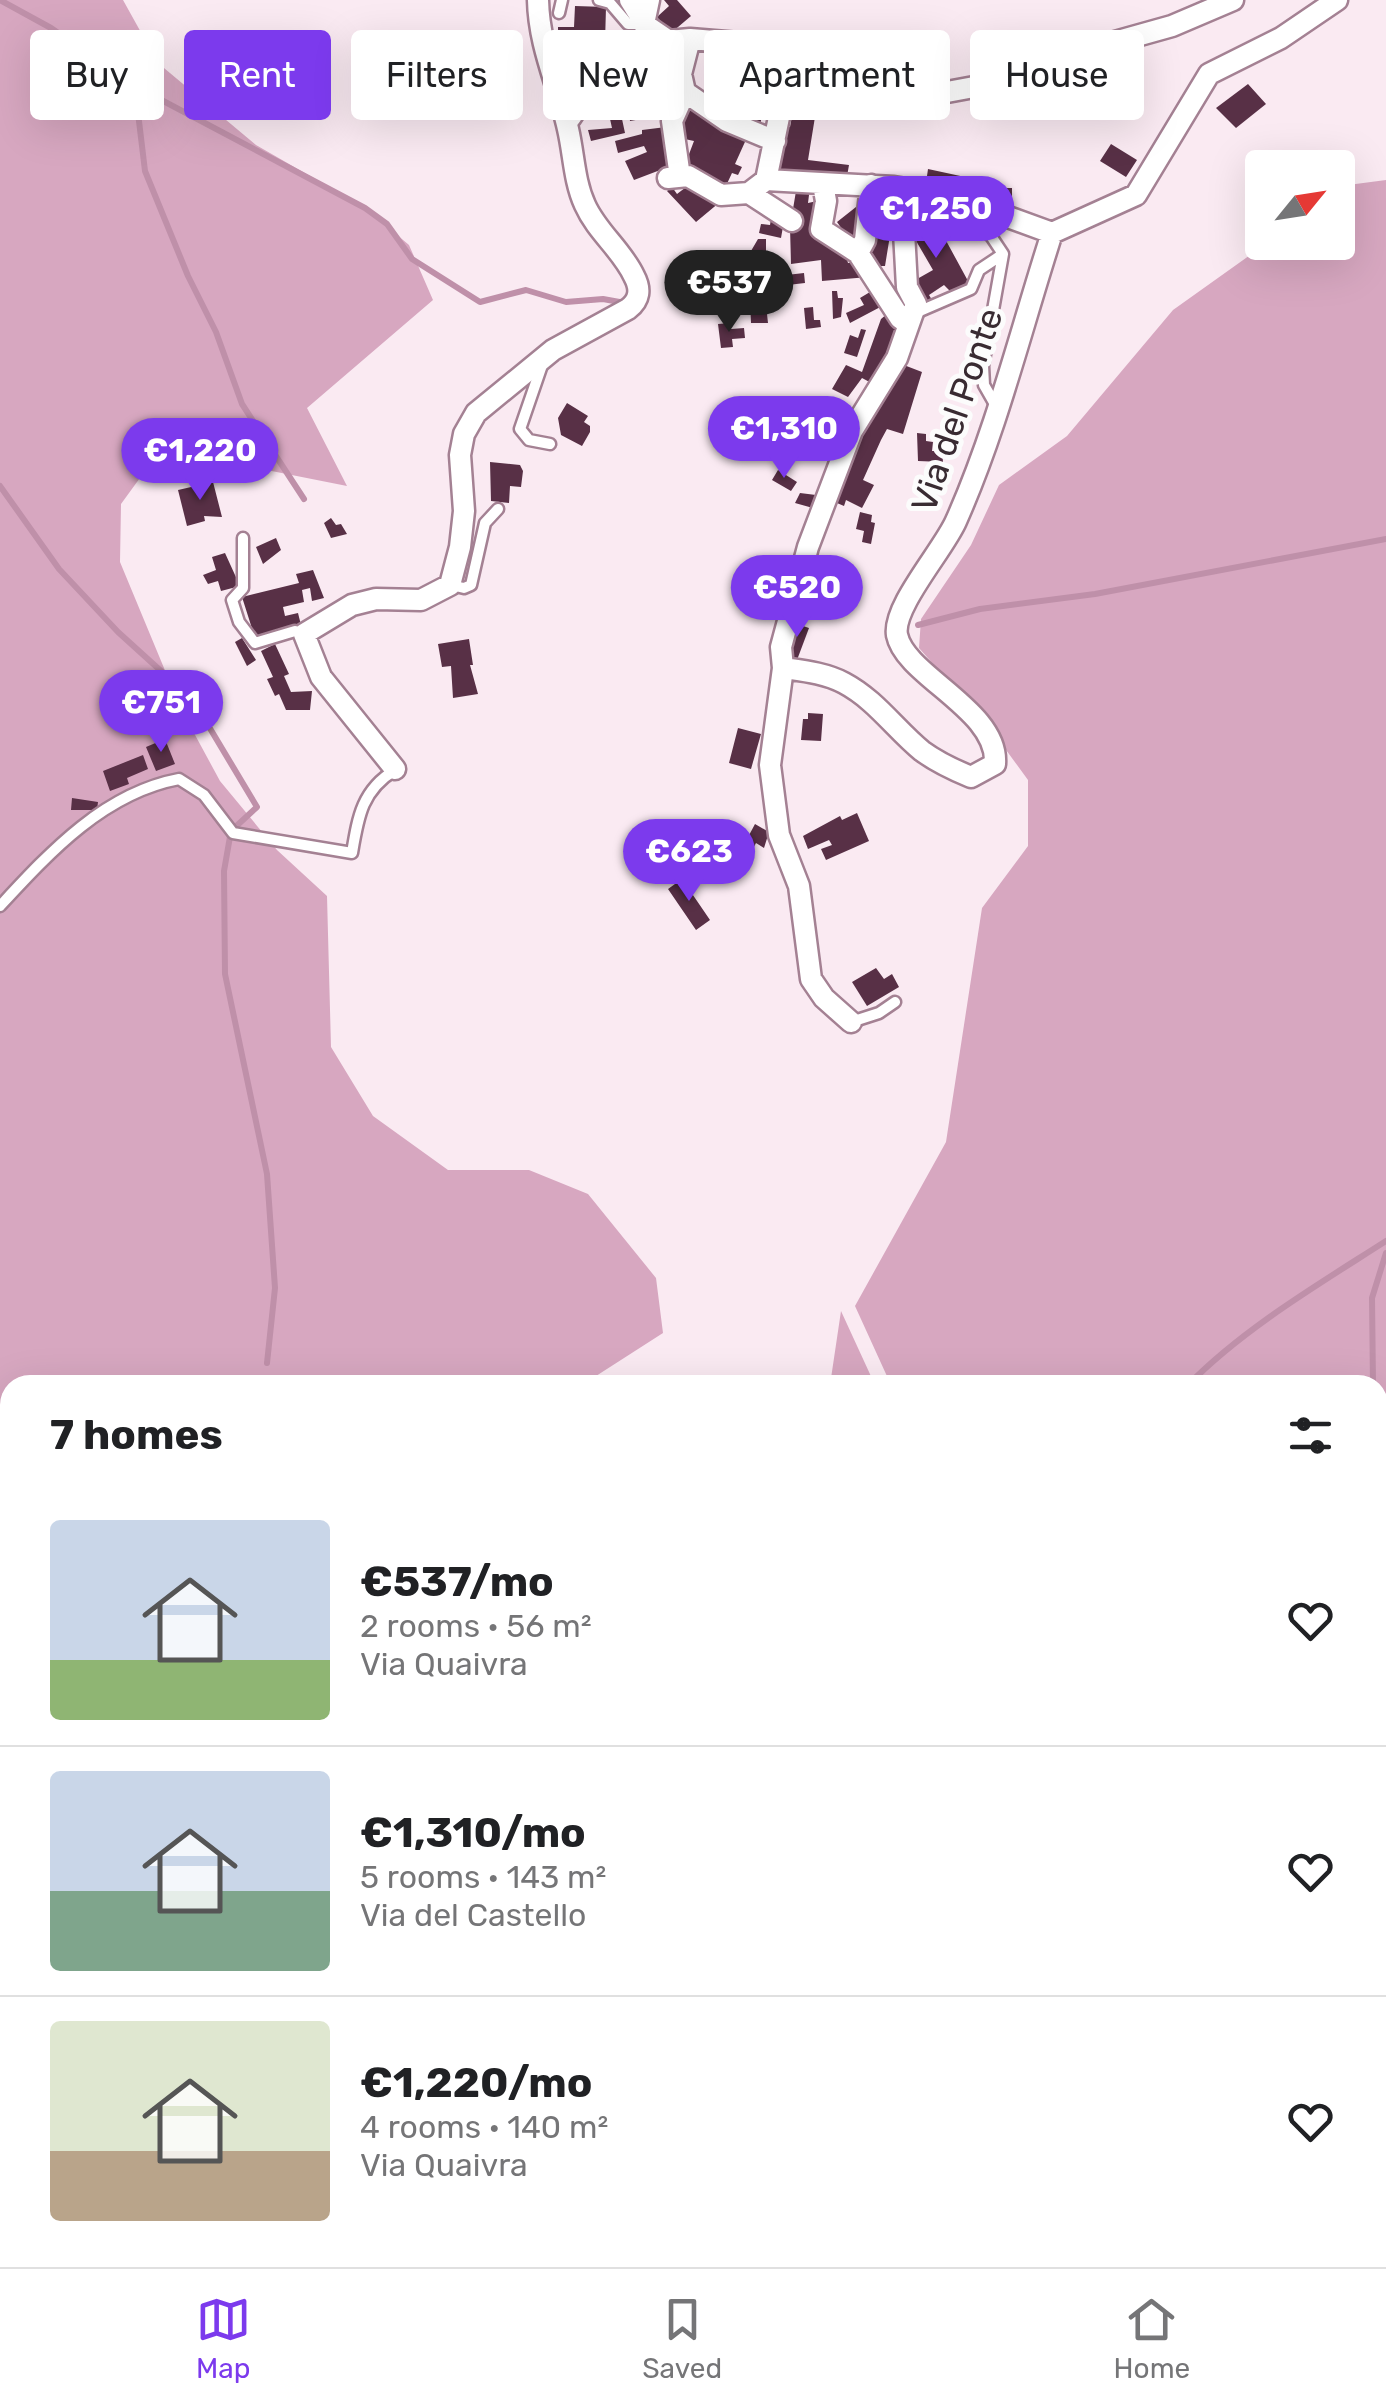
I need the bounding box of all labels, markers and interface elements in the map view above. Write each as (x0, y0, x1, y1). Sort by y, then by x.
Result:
chip: Buy (30, 30, 164, 120)
chip: Rent (184, 30, 331, 120)
chip: Filters (351, 30, 523, 120)
chip: New (543, 30, 684, 120)
chip: Apartment (704, 30, 950, 120)
chip: House (970, 30, 1144, 120)
north arrow (1245, 150, 1355, 260)
map controls (1245, 150, 1355, 260)
pin: €1,250 (855, 176, 1017, 261)
text: €1,250 (879, 189, 993, 227)
pin: €537 (670, 250, 788, 335)
text: €537 (686, 263, 772, 301)
street label: Via del Ponte (902, 302, 1012, 518)
pin: €1,310 (703, 396, 865, 481)
text: €1,310 (730, 409, 838, 447)
pin: €1,220 (119, 418, 281, 503)
text: €1,220 (143, 431, 257, 469)
pin: €520 (738, 555, 856, 640)
text: €520 (753, 568, 841, 606)
pin: €751 (102, 670, 220, 755)
text: €751 (121, 683, 201, 721)
pin: €623 (630, 819, 748, 904)
text: €623 (645, 832, 733, 870)
icon: filters (1283, 1408, 1338, 1463)
text: 7 homes (50, 1410, 223, 1460)
text: €537/mo (360, 1557, 554, 1607)
icon: home (130, 1560, 250, 1680)
icon: heart (1283, 1593, 1338, 1648)
text: 2 rooms · 56 m² (360, 1607, 592, 1645)
text: Via Quaivra (360, 1645, 528, 1683)
text: €1,310/mo (360, 1808, 586, 1858)
icon: home (130, 1811, 250, 1931)
icon: heart (1283, 1844, 1338, 1899)
text: 5 rooms · 143 m² (360, 1858, 606, 1896)
text: Via del Castello (360, 1896, 586, 1934)
text: €1,220/mo (360, 2058, 592, 2108)
icon: home (130, 2061, 250, 2181)
icon: heart (1283, 2094, 1338, 2149)
text: 4 rooms · 140 m² (360, 2108, 608, 2146)
text: Via Quaivra (360, 2146, 528, 2184)
tab: Map (196, 2292, 251, 2385)
tab: Saved (642, 2292, 722, 2385)
tab: Home (1114, 2292, 1190, 2385)

